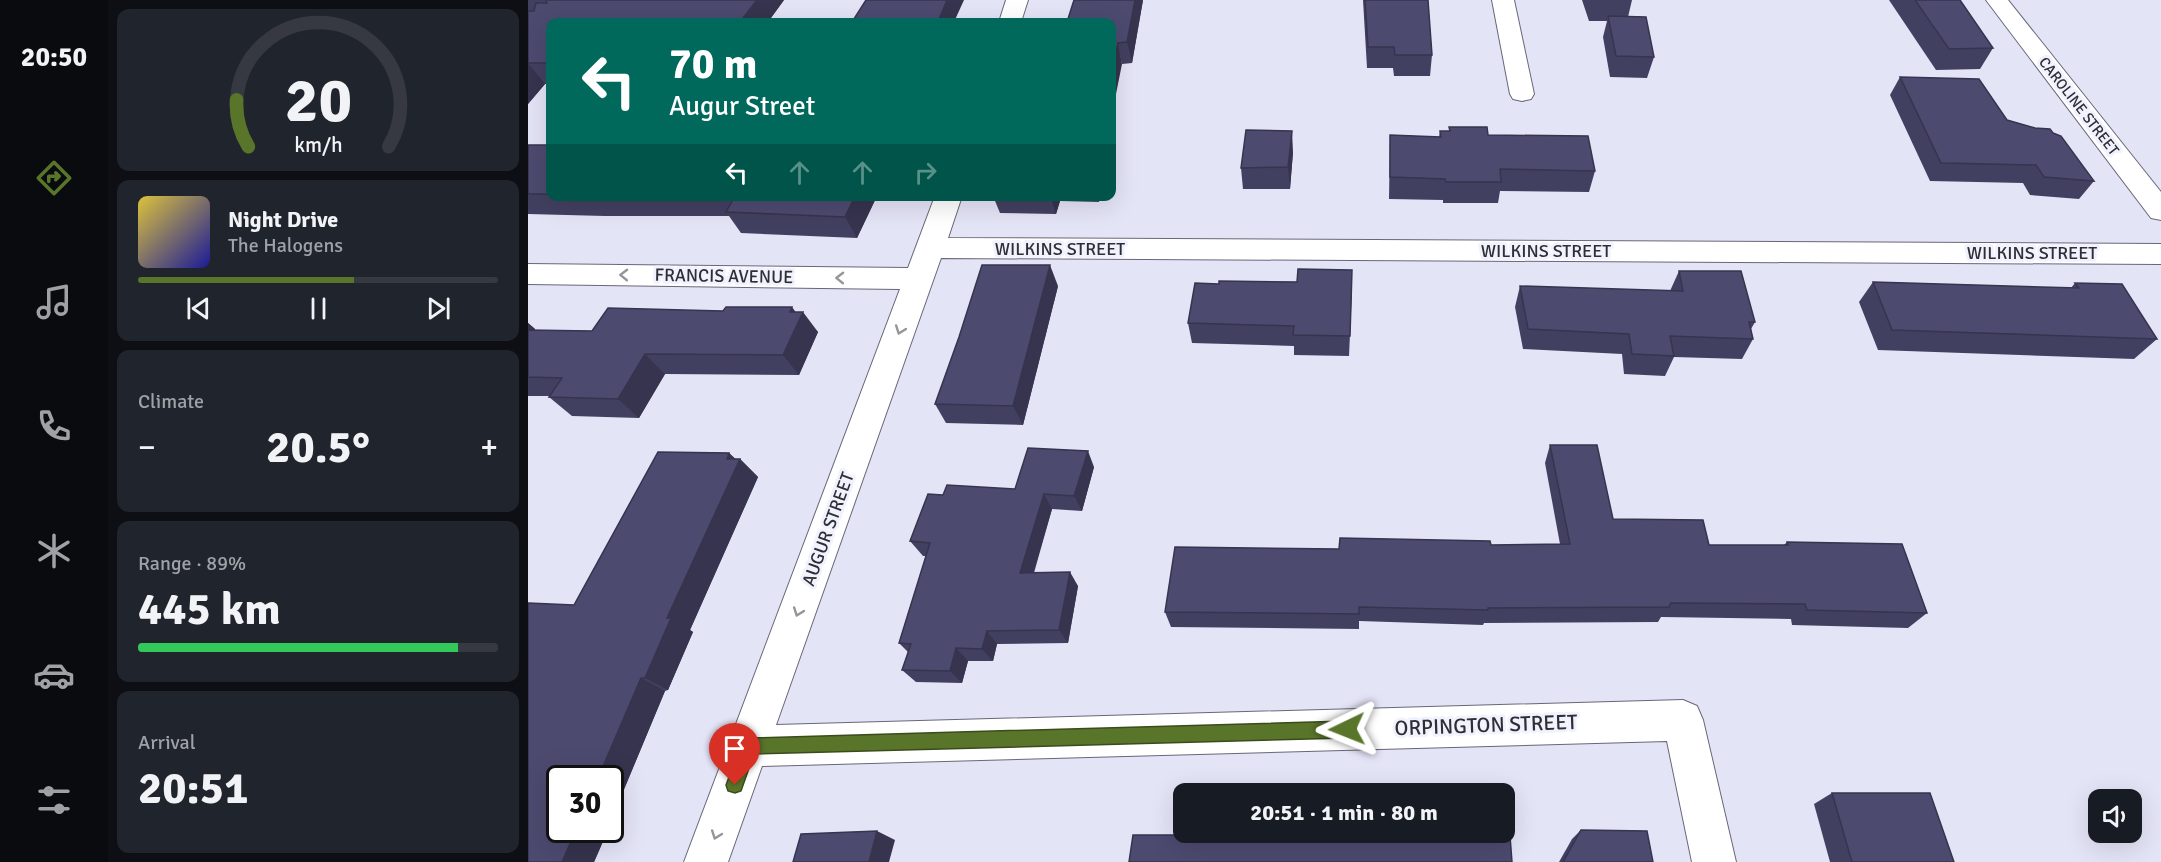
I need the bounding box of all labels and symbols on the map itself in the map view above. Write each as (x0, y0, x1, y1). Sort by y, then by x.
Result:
street label: CAROLINE STREET (2035, 53, 2123, 159)
street label: WILKINS STREET (995, 238, 1125, 260)
street label: WILKINS STREET (1481, 240, 1611, 262)
street label: WILKINS STREET (1967, 242, 2097, 264)
street label: FRANCIS AVENUE (654, 264, 794, 288)
one-way arrow (619, 269, 628, 281)
one-way arrow (835, 272, 844, 284)
one-way arrow (895, 324, 908, 335)
street label: AUGUR STREET (797, 469, 859, 589)
one-way arrow (792, 606, 805, 617)
position arrow (1315, 697, 1379, 761)
street label: ORPINGTON STREET (1394, 709, 1579, 741)
pin (709, 723, 760, 785)
speed limit sign: 30 (546, 765, 624, 843)
one-way arrow (711, 828, 723, 839)

